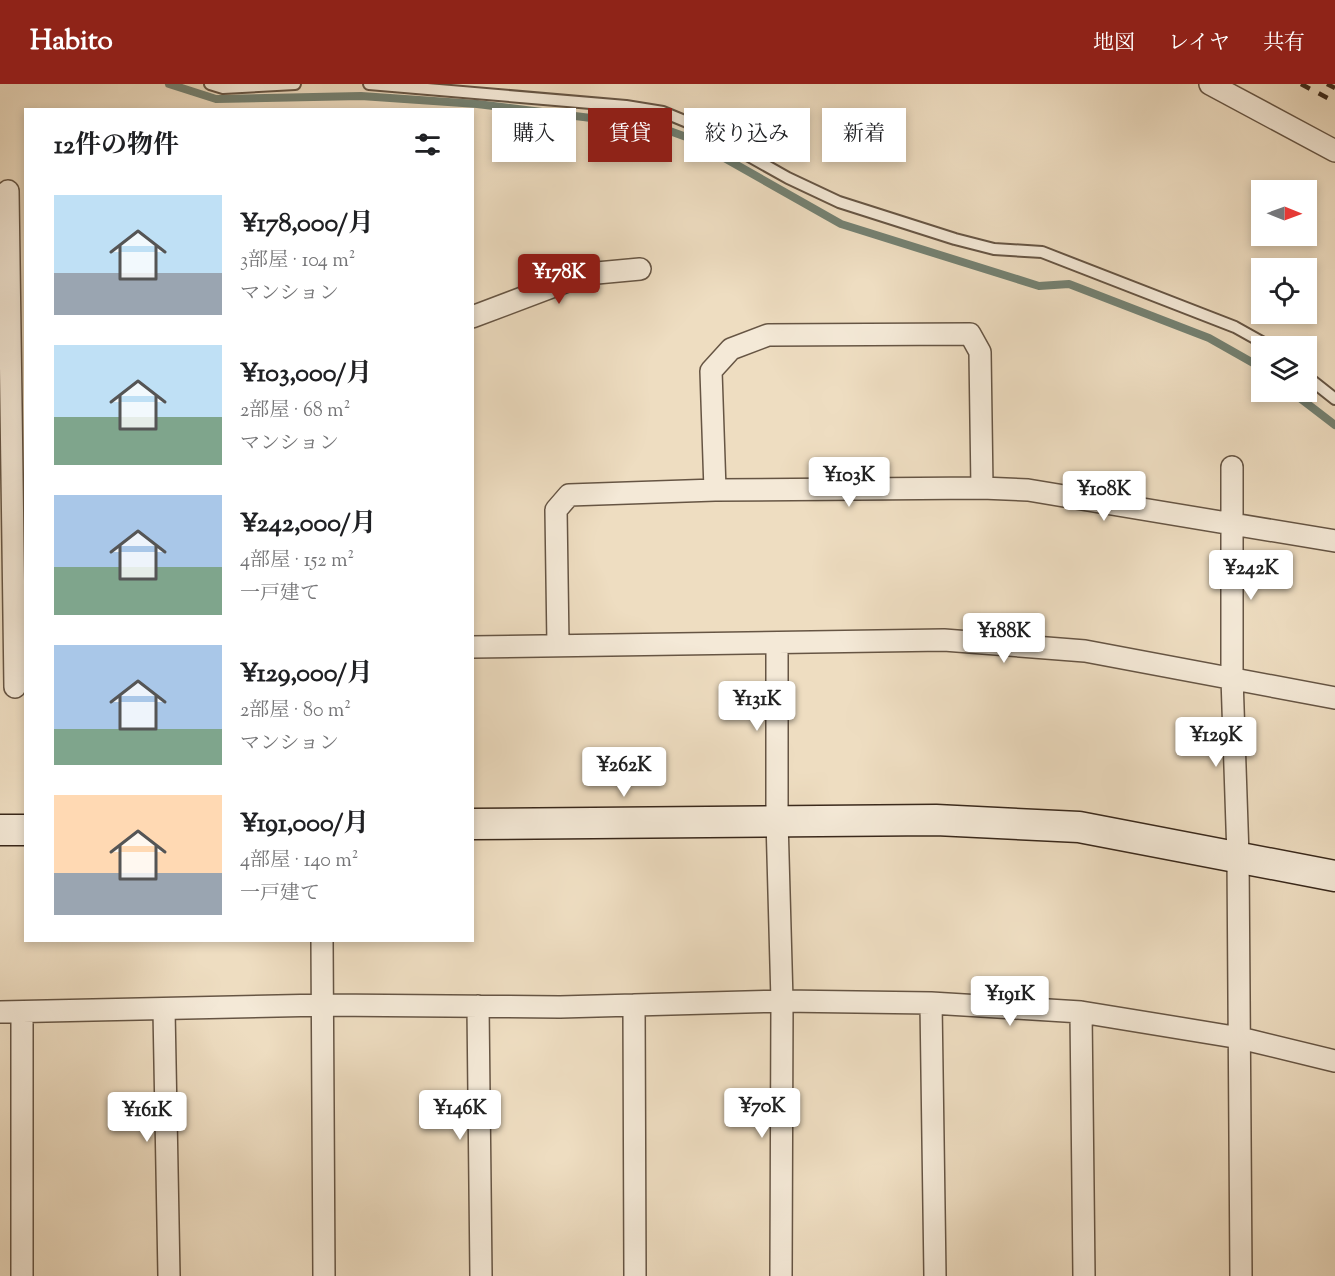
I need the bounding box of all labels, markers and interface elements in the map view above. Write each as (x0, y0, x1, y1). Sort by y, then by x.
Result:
text: Habito (30, 22, 113, 62)
text: 地図 (1093, 29, 1135, 59)
text: レイヤ (1168, 29, 1230, 59)
text: 共有 (1263, 29, 1305, 59)
chip: 購入 (492, 108, 576, 162)
chip: 賃貸 (588, 108, 672, 162)
chip: 絞り込み (684, 108, 810, 162)
chip: 新着 (822, 108, 906, 162)
text: 12件の物件 (54, 128, 179, 165)
icon: filters (411, 128, 444, 161)
north arrow (1251, 180, 1317, 246)
map controls (1251, 180, 1317, 402)
text: ¥178,000/月 (240, 206, 374, 243)
icon: home (102, 219, 174, 291)
text: 3部屋 · 104 m² (240, 247, 355, 276)
pin: ¥178K (517, 254, 601, 305)
button: locate (1251, 258, 1317, 324)
text: ¥178K (532, 259, 586, 288)
text: マンション (240, 280, 339, 309)
button: layers (1251, 336, 1317, 402)
text: ¥103,000/月 (240, 356, 372, 393)
icon: home (102, 369, 174, 441)
text: 2部屋 · 68 m² (240, 397, 350, 426)
text: マンション (240, 430, 339, 459)
pin: ¥103K (807, 457, 891, 508)
text: ¥103K (823, 462, 875, 491)
pin: ¥108K (1062, 471, 1146, 522)
text: ¥108K (1077, 476, 1131, 505)
text: ¥242,000/月 (240, 506, 376, 543)
icon: home (102, 519, 174, 591)
text: 4部屋 · 152 m² (240, 547, 354, 576)
pin: ¥242K (1209, 550, 1293, 601)
text: ¥242K (1223, 555, 1279, 584)
text: 一戸建て (240, 580, 320, 609)
pin: ¥188K (962, 613, 1046, 664)
text: ¥188K (977, 618, 1031, 647)
text: ¥129,000/月 (240, 656, 373, 693)
icon: home (102, 669, 174, 741)
pin: ¥131K (715, 681, 799, 732)
text: ¥131K (732, 686, 782, 715)
text: 2部屋 · 80 m² (240, 697, 351, 726)
pin: ¥129K (1174, 717, 1258, 768)
text: ¥129K (1189, 722, 1243, 751)
text: マンション (240, 730, 339, 759)
pin: ¥262K (582, 747, 666, 798)
text: ¥262K (596, 752, 652, 781)
text: ¥191,000/月 (240, 806, 369, 843)
icon: home (102, 819, 174, 891)
text: 4部屋 · 140 m² (240, 847, 358, 876)
text: 一戸建て (240, 880, 320, 909)
pin: ¥191K (968, 976, 1052, 1027)
text: ¥191K (985, 981, 1035, 1010)
pin: ¥70K (726, 1088, 798, 1139)
pin: ¥146K (418, 1090, 502, 1141)
pin: ¥161K (105, 1092, 189, 1143)
text: ¥70K (738, 1093, 786, 1122)
text: ¥146K (433, 1095, 487, 1124)
text: ¥161K (122, 1097, 172, 1126)

